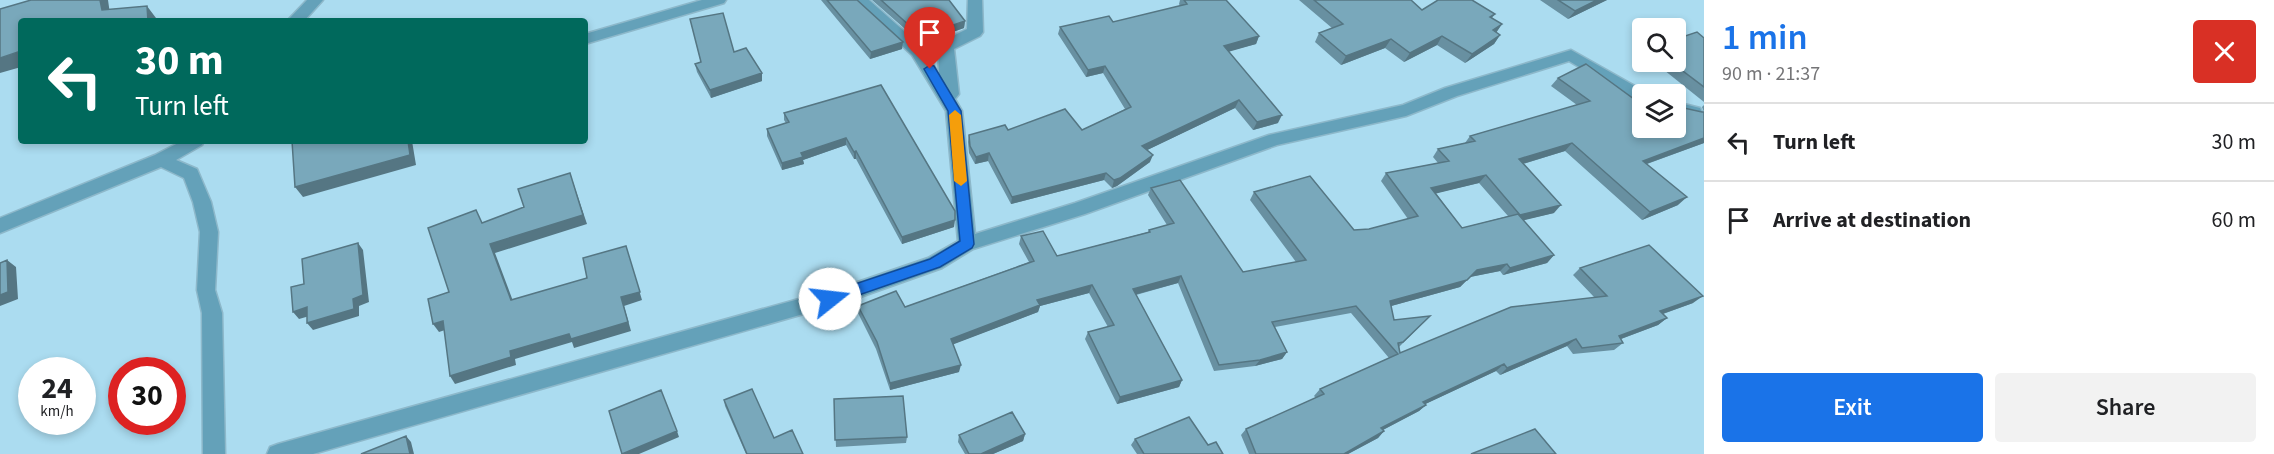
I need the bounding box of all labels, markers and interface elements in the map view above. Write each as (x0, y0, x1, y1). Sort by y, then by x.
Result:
pin (904, 7, 955, 69)
text: 1 min (1722, 12, 1808, 63)
icon: arrive (913, 16, 946, 49)
map controls (1632, 18, 1686, 138)
button: search (1632, 18, 1686, 72)
button: close (2193, 20, 2256, 83)
text: 30 m (135, 31, 224, 91)
icon: left (36, 42, 114, 120)
text: 90 m · 21:37 (1722, 60, 1820, 88)
button: layers (1632, 84, 1686, 138)
text: Turn left (135, 87, 229, 126)
icon: left (1722, 126, 1755, 159)
text: Turn left (1773, 126, 1855, 158)
text: 30 m (2211, 126, 2256, 158)
icon: arrive (1722, 204, 1755, 237)
text: Arrive at destination (1773, 204, 1971, 236)
text: 60 m (2211, 204, 2256, 236)
position arrow (798, 267, 862, 331)
speed limit sign: 30 (108, 357, 186, 435)
text: 24 (41, 367, 73, 410)
button: Exit (1722, 373, 1983, 442)
button: Share (1995, 373, 2256, 442)
text: km/h (40, 401, 74, 422)

